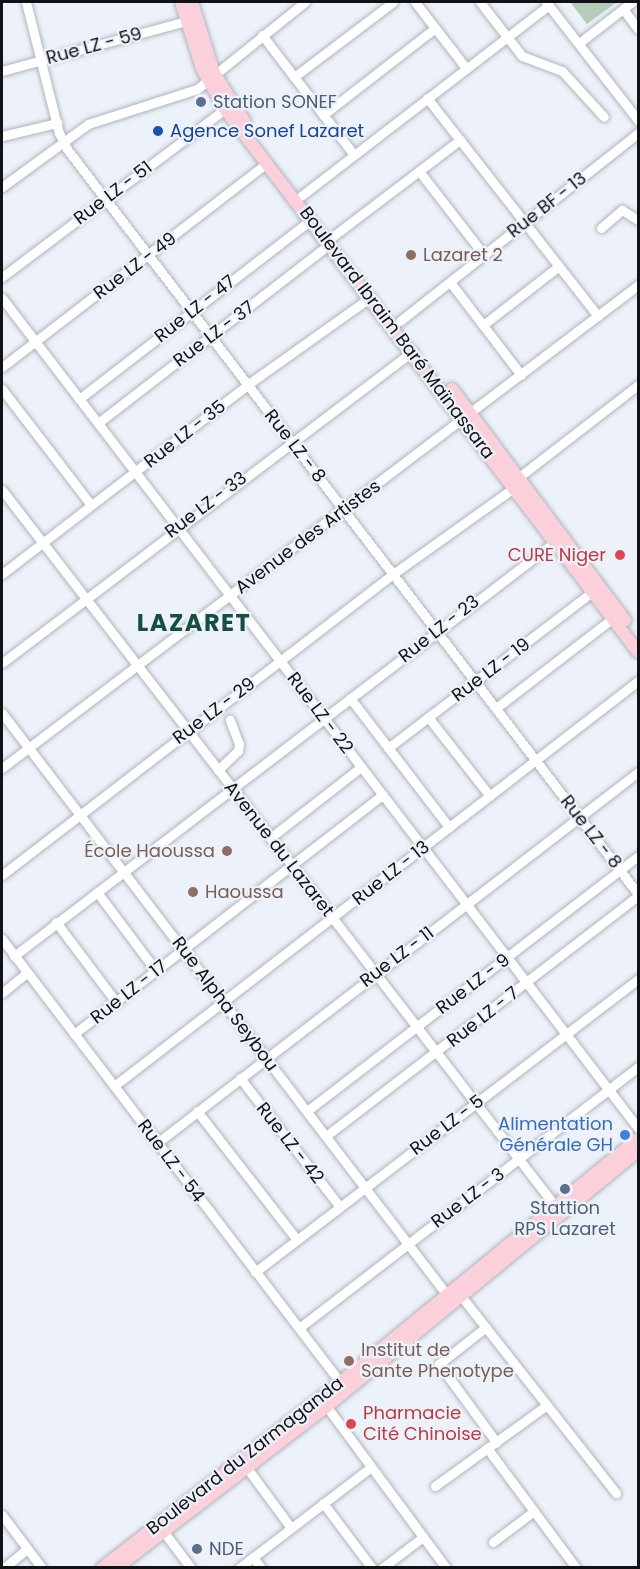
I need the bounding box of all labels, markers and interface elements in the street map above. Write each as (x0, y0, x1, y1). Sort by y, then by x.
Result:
street label: Rue LZ - 59 (44, 23, 144, 69)
place label: Station SONEF (213, 91, 337, 113)
marker: Station SONEF (194, 95, 208, 109)
place label: Agence Sonef Lazaret (170, 120, 364, 142)
marker: Agence Sonef Lazaret (151, 124, 165, 138)
street label: Rue LZ - 51 (70, 157, 156, 229)
street label: Rue BF - 13 (503, 167, 591, 243)
street label: Boulevard Ibraim Baré Maïnassara (295, 203, 499, 463)
street label: Rue LZ - 49 (89, 228, 181, 304)
place label: Lazaret 2 (423, 244, 503, 266)
marker: Lazaret 2 (404, 248, 418, 262)
street label: Rue LZ - 47 (150, 271, 240, 347)
street label: Rue LZ - 37 (169, 297, 259, 371)
street label: Rue LZ - 35 (140, 396, 230, 472)
street label: Rue LZ - 8 (260, 405, 330, 487)
street label: Rue LZ - 33 (161, 467, 251, 543)
street label: Avenue des Artistes (231, 475, 385, 599)
place label: CURE Niger (508, 544, 606, 566)
marker: CURE Niger (611, 546, 629, 564)
street label: Rue LZ - 23 (394, 591, 484, 667)
district label: LAZARET (137, 609, 251, 637)
street label: Rue LZ - 19 (448, 634, 534, 706)
street label: Rue LZ - 22 (282, 668, 358, 758)
street label: Rue LZ - 29 (169, 673, 259, 749)
street label: Avenue du Lazaret (220, 777, 338, 921)
street label: Rue LZ - 8 (556, 791, 626, 873)
street label: Rue LZ - 13 (348, 836, 434, 910)
place label: École Haoussa (84, 840, 215, 862)
marker: École Haoussa (220, 844, 234, 858)
place label: Haoussa (205, 881, 284, 903)
marker: Haoussa (186, 885, 200, 899)
street label: Rue LZ - 11 (356, 922, 438, 992)
street label: Rue Alpha Seybou (167, 933, 283, 1075)
street label: Rue LZ - 9 (432, 949, 514, 1019)
street label: Rue LZ - 17 (86, 955, 172, 1029)
street label: Rue LZ - 7 (443, 982, 523, 1052)
street label: Rue LZ - 5 (406, 1090, 488, 1160)
street label: Rue LZ - 42 (252, 1098, 328, 1188)
place label: Alimentation Générale GH (498, 1114, 613, 1156)
street label: Rue LZ - 54 (133, 1115, 209, 1207)
marker: Alimentation Générale GH (618, 1128, 632, 1142)
street label: Rue LZ - 3 (427, 1163, 509, 1233)
marker: Stattion RPS Lazaret (558, 1182, 572, 1196)
place label: Stattion RPS Lazaret (514, 1198, 616, 1240)
place label: Institut de Sante Phenotype (361, 1340, 514, 1382)
marker: Institut de Sante Phenotype (342, 1354, 356, 1368)
street label: Boulevard du Zarmaganda (142, 1372, 348, 1540)
place label: Pharmacie Cité Chinoise (363, 1403, 482, 1446)
marker: Pharmacie Cité Chinoise (344, 1417, 358, 1431)
place label: NDE (209, 1538, 244, 1560)
marker: NDE (190, 1542, 204, 1556)

